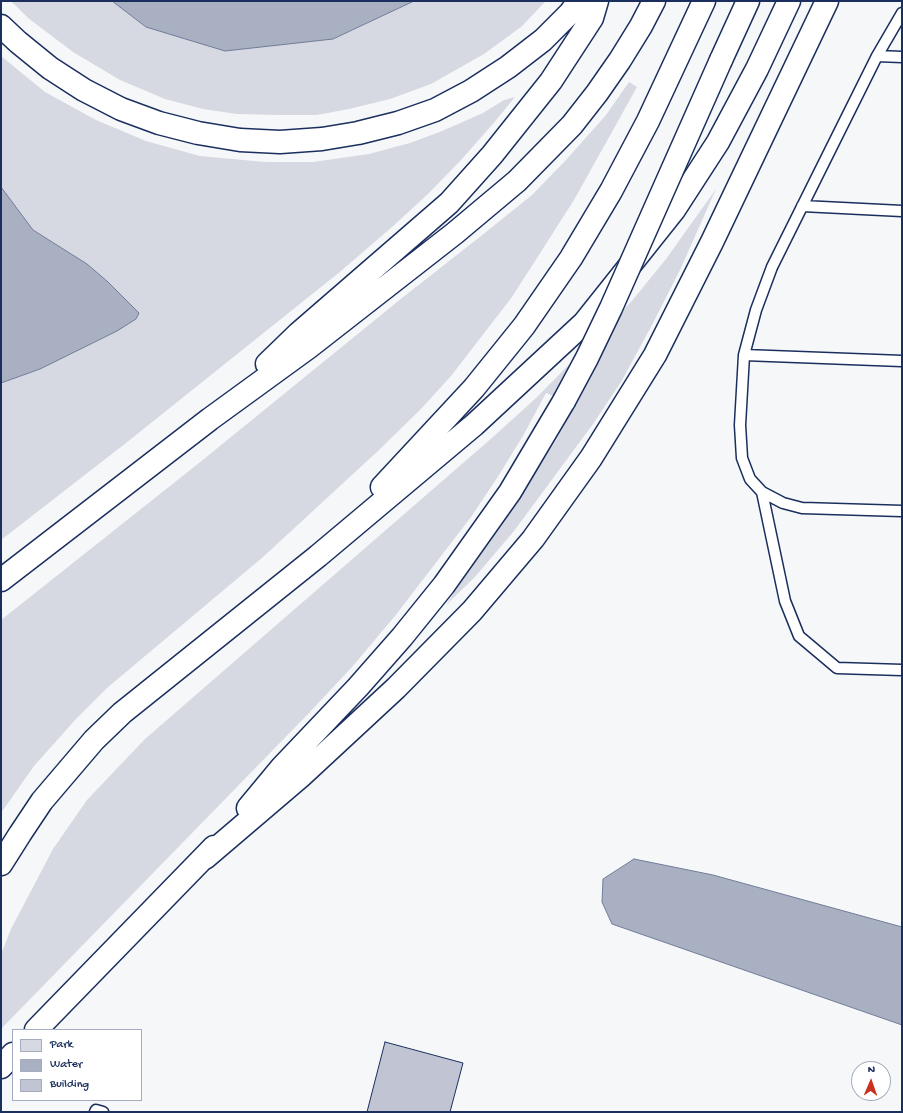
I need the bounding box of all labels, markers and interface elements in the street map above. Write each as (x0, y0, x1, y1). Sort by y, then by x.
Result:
legend (12, 1029, 142, 1101)
text: Park (50, 1038, 73, 1052)
text: Water (50, 1058, 82, 1072)
north arrow (851, 1061, 891, 1101)
text: N (868, 1064, 875, 1076)
text: Building (50, 1078, 89, 1092)

